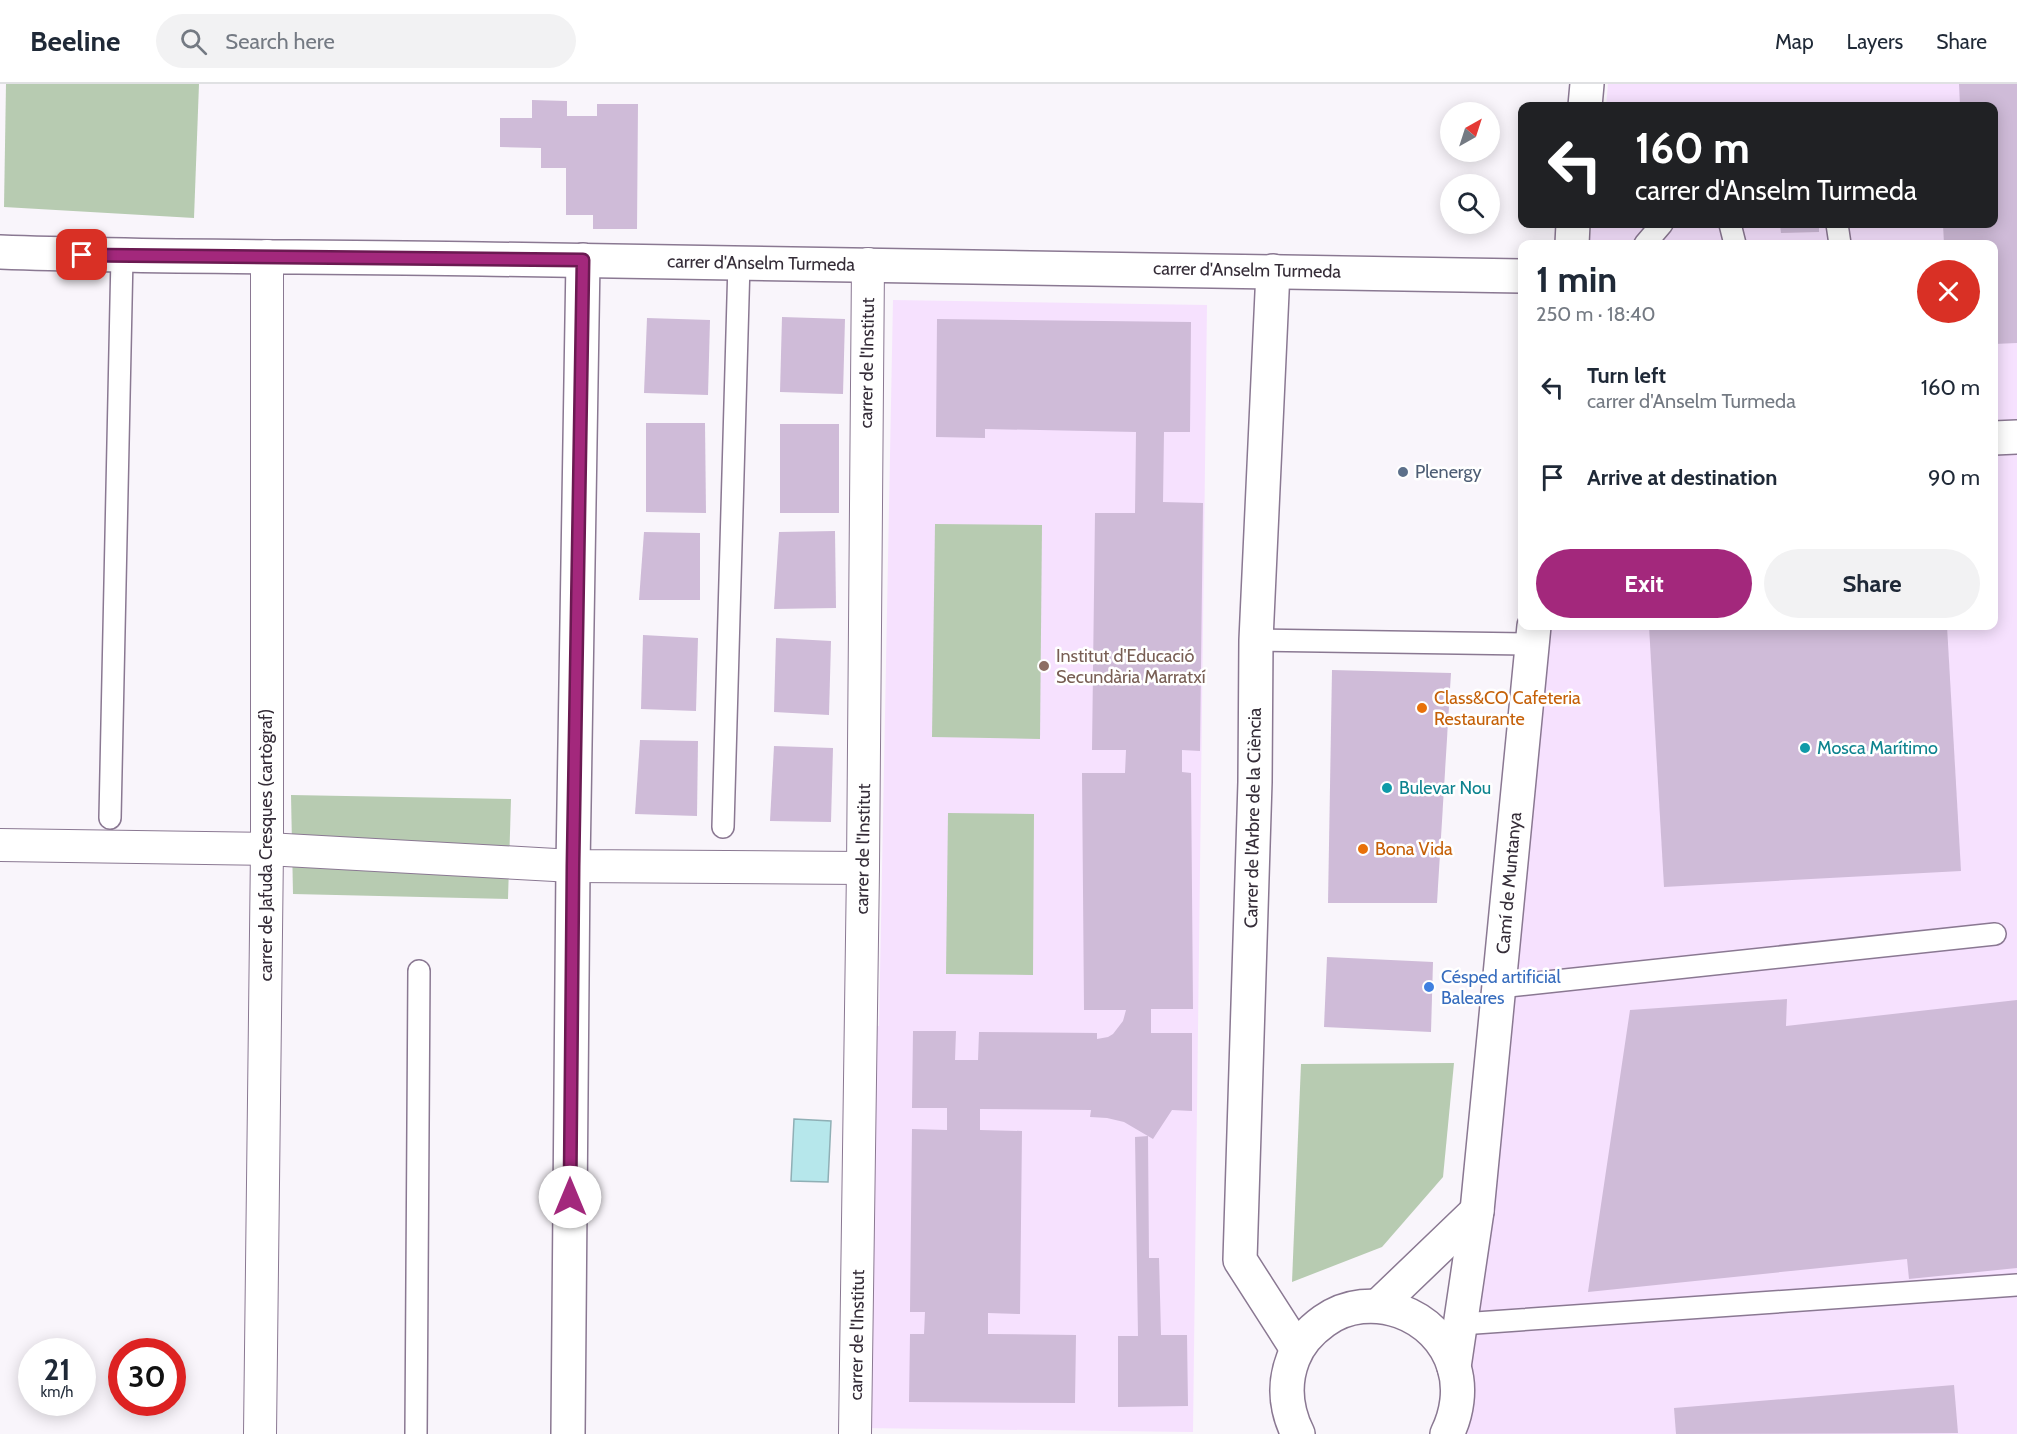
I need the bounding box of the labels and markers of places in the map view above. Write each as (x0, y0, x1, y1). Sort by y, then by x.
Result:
pin (56, 229, 107, 280)
place label: Plenergy (1415, 461, 1482, 483)
marker: Plenergy (1396, 465, 1410, 479)
place label: Institut d'Educació Secundària Marratxí (1056, 645, 1206, 688)
marker: Institut d'Educació Secundària Marratxí (1037, 659, 1051, 673)
place label: Class&CO Cafeteria Restaurante (1434, 687, 1581, 730)
marker: Class&CO Cafeteria Restaurante (1415, 701, 1429, 715)
place label: Mosca Marítimo (1817, 737, 1938, 759)
marker: Mosca Marítimo (1798, 741, 1812, 755)
place label: Bulevar Nou (1399, 777, 1491, 799)
marker: Bulevar Nou (1380, 781, 1394, 795)
place label: Bona Vida (1375, 838, 1453, 860)
marker: Bona Vida (1356, 842, 1370, 856)
place label: Césped artificial Baleares (1441, 966, 1561, 1009)
marker: Césped artificial Baleares (1422, 980, 1436, 994)

